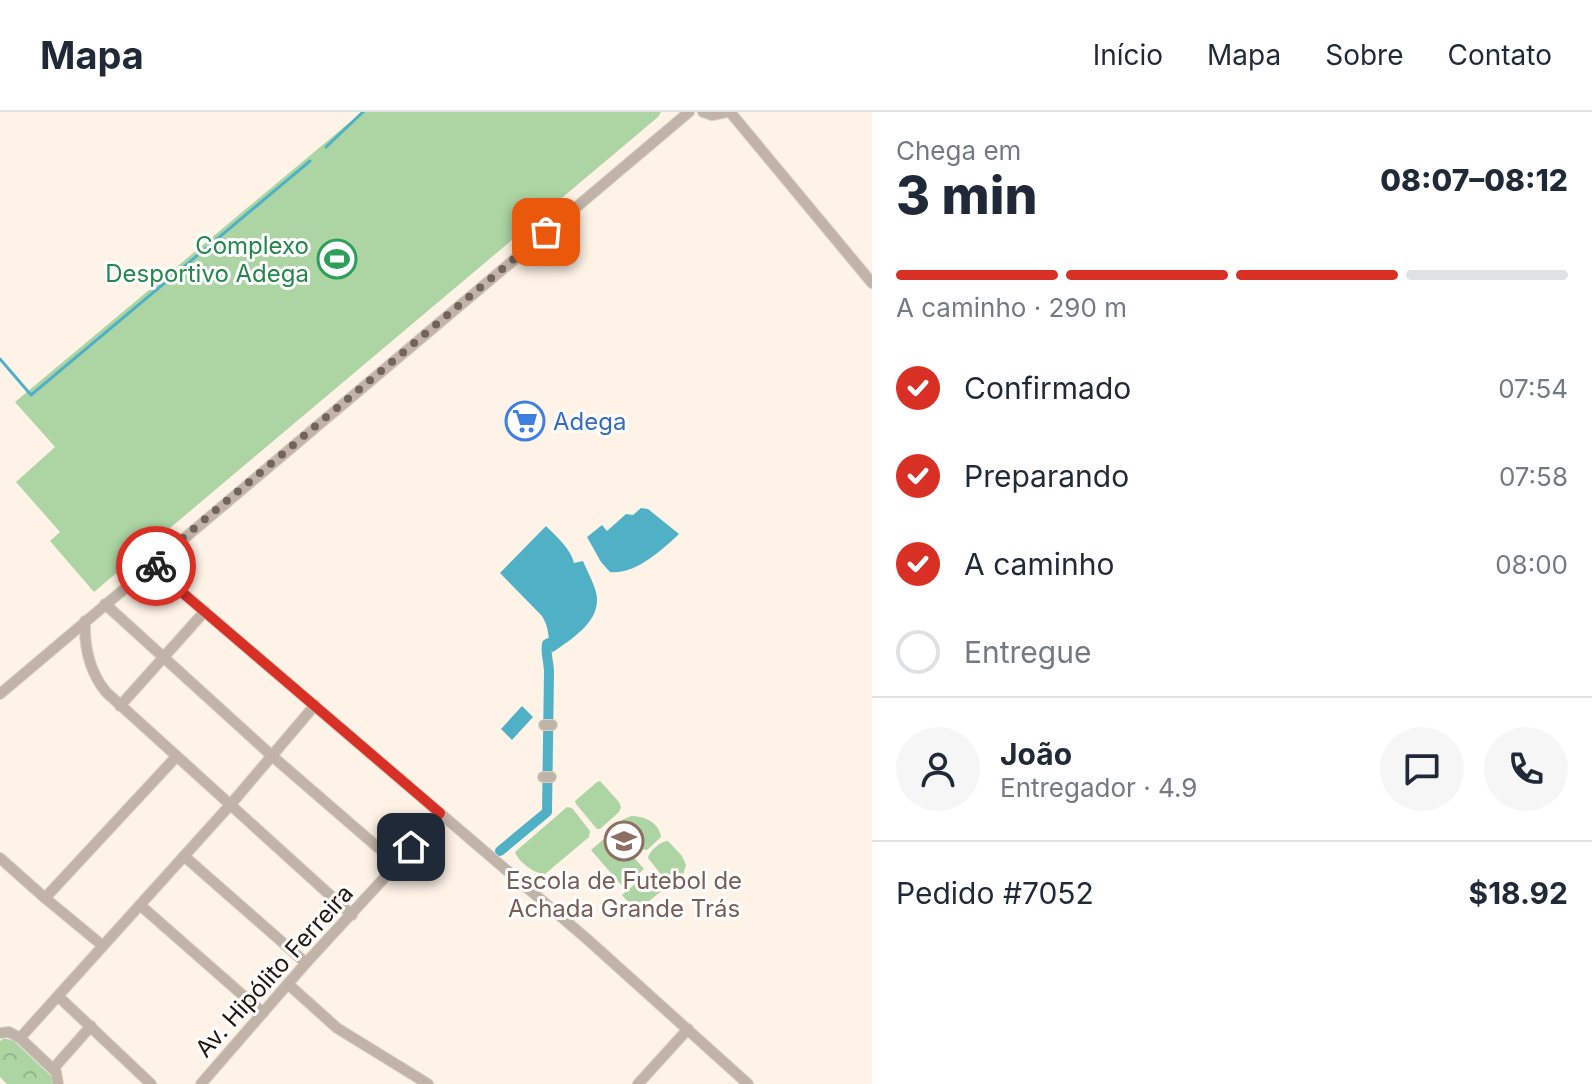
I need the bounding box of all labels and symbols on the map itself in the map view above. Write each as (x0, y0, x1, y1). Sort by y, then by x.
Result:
pin (512, 198, 580, 266)
place label: Complexo Desportivo Adega (105, 231, 309, 288)
sports icon: Complexo Desportivo Adega (316, 238, 358, 280)
supermarket icon: Adega (504, 400, 546, 442)
place label: Adega (553, 407, 626, 436)
courier (116, 526, 196, 606)
pin (377, 813, 445, 881)
school or university icon: Escola de Futebol de Achada Grande Trás (603, 820, 645, 862)
place label: Escola de Futebol de Achada Grande Trás (506, 866, 742, 923)
street label: Av. Hipólito Ferreira (189, 879, 359, 1063)

